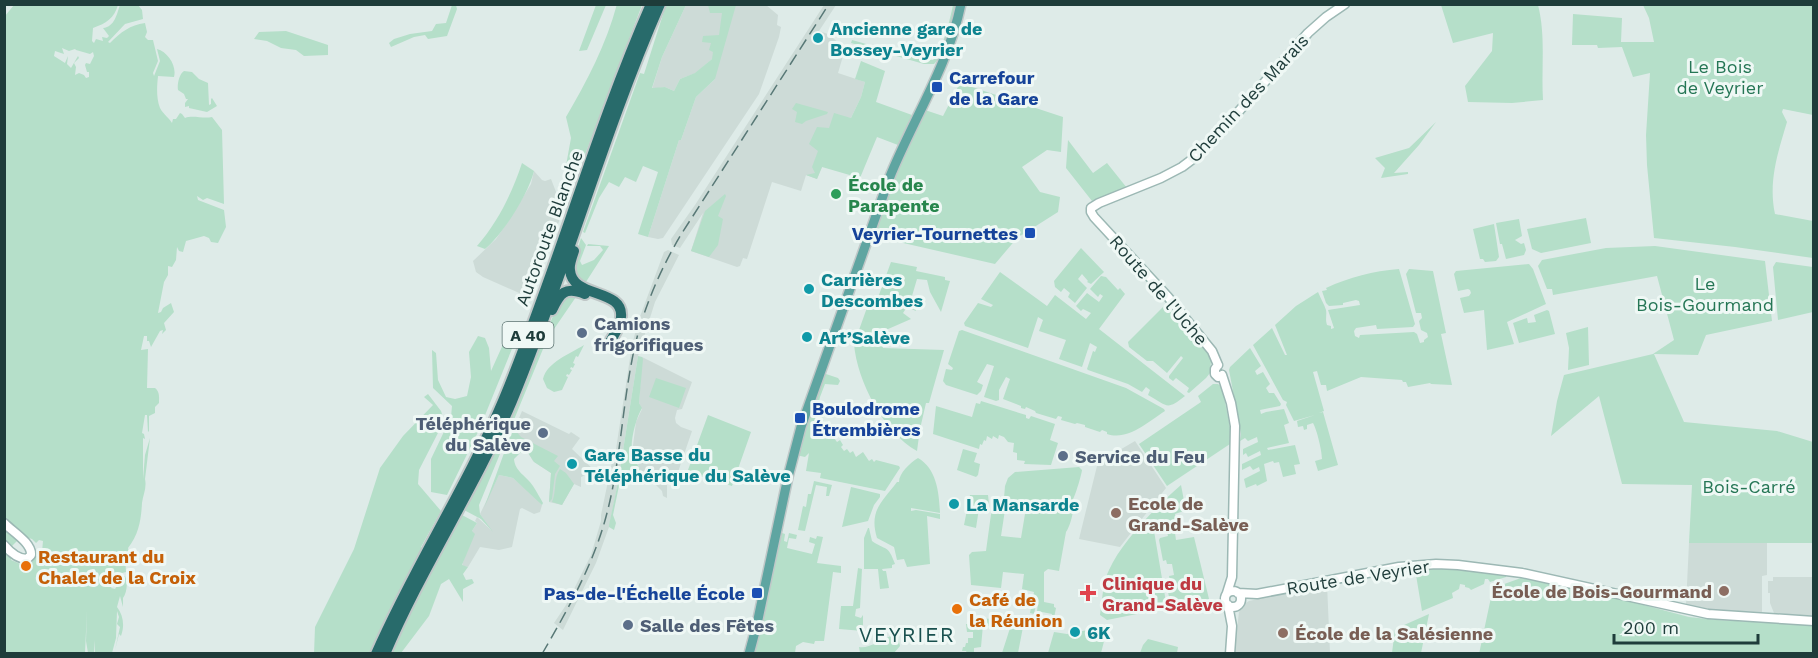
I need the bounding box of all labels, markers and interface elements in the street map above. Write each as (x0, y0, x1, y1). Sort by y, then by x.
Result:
place label: Ancienne gare de Bossey-Veyrier (830, 18, 983, 60)
street label: Chemin des Marais (1183, 30, 1313, 166)
marker: Ancienne gare de Bossey-Veyrier (811, 31, 825, 45)
park label: Le Bois de Veyrier (1676, 56, 1764, 98)
place label: Carrefour de la Gare (949, 67, 1039, 109)
marker: Carrefour de la Gare (930, 80, 944, 94)
street label: Autoroute Blanche (511, 147, 587, 309)
place label: École de Parapente (848, 174, 940, 216)
marker: École de Parapente (829, 187, 843, 201)
place label: Veyrier-Tournettes (852, 223, 1018, 244)
marker: Veyrier-Tournettes (1023, 226, 1037, 240)
street label: Route de l'Uche (1105, 231, 1213, 349)
place label: Carrières Descombes (821, 269, 924, 311)
park label: Le Bois-Gourmand (1636, 273, 1774, 315)
marker: Carrières Descombes (802, 282, 816, 296)
place label: Camions frigorifiques (594, 313, 704, 355)
road number: A 40 (502, 322, 554, 348)
marker: Camions frigorifiques (575, 326, 589, 340)
place label: Art’Salève (819, 327, 910, 348)
marker: Art’Salève (800, 330, 814, 344)
place label: Boulodrome Étrembières (812, 398, 921, 440)
marker: Boulodrome Étrembières (793, 411, 807, 425)
place label: Téléphérique du Salève (415, 413, 531, 455)
marker: Téléphérique du Salève (536, 426, 550, 440)
place label: Gare Basse du Téléphérique du Salève (584, 444, 791, 486)
place label: Service du Feu (1075, 446, 1205, 467)
marker: Service du Feu (1056, 449, 1070, 463)
marker: Gare Basse du Téléphérique du Salève (565, 457, 579, 471)
park label: Bois-Carré (1702, 476, 1796, 497)
place label: Ecole de Grand-Salève (1128, 493, 1249, 535)
place label: La Mansarde (966, 494, 1080, 515)
marker: La Mansarde (947, 497, 961, 511)
marker: Ecole de Grand-Salève (1109, 506, 1123, 520)
place label: Restaurant du Chalet de la Croix (38, 546, 196, 588)
street label: Route de Veyrier (1285, 555, 1431, 599)
marker: Restaurant du Chalet de la Croix (19, 559, 33, 573)
place label: Clinique du Grand-Salève (1102, 573, 1223, 615)
place label: École de Bois-Gourmand (1492, 581, 1712, 602)
place label: Pas-de-l'Échelle École (543, 583, 745, 604)
marker: Clinique du Grand-Salève (1079, 584, 1097, 602)
marker: École de Bois-Gourmand (1717, 584, 1731, 598)
marker: Pas-de-l'Échelle École (750, 586, 764, 600)
place label: Café de la Réunion (969, 589, 1063, 631)
marker: Café de la Réunion (950, 602, 964, 616)
scale bar (1614, 607, 1758, 645)
place label: Salle des Fêtes (640, 615, 774, 636)
text: 200 m (1623, 617, 1679, 638)
marker: Salle des Fêtes (621, 618, 635, 632)
district label: VEYRIER (859, 622, 955, 647)
place label: 6K (1087, 622, 1111, 643)
place label: École de la Salésienne (1295, 623, 1493, 644)
marker: 6K (1068, 625, 1082, 639)
marker: École de la Salésienne (1276, 626, 1290, 640)

